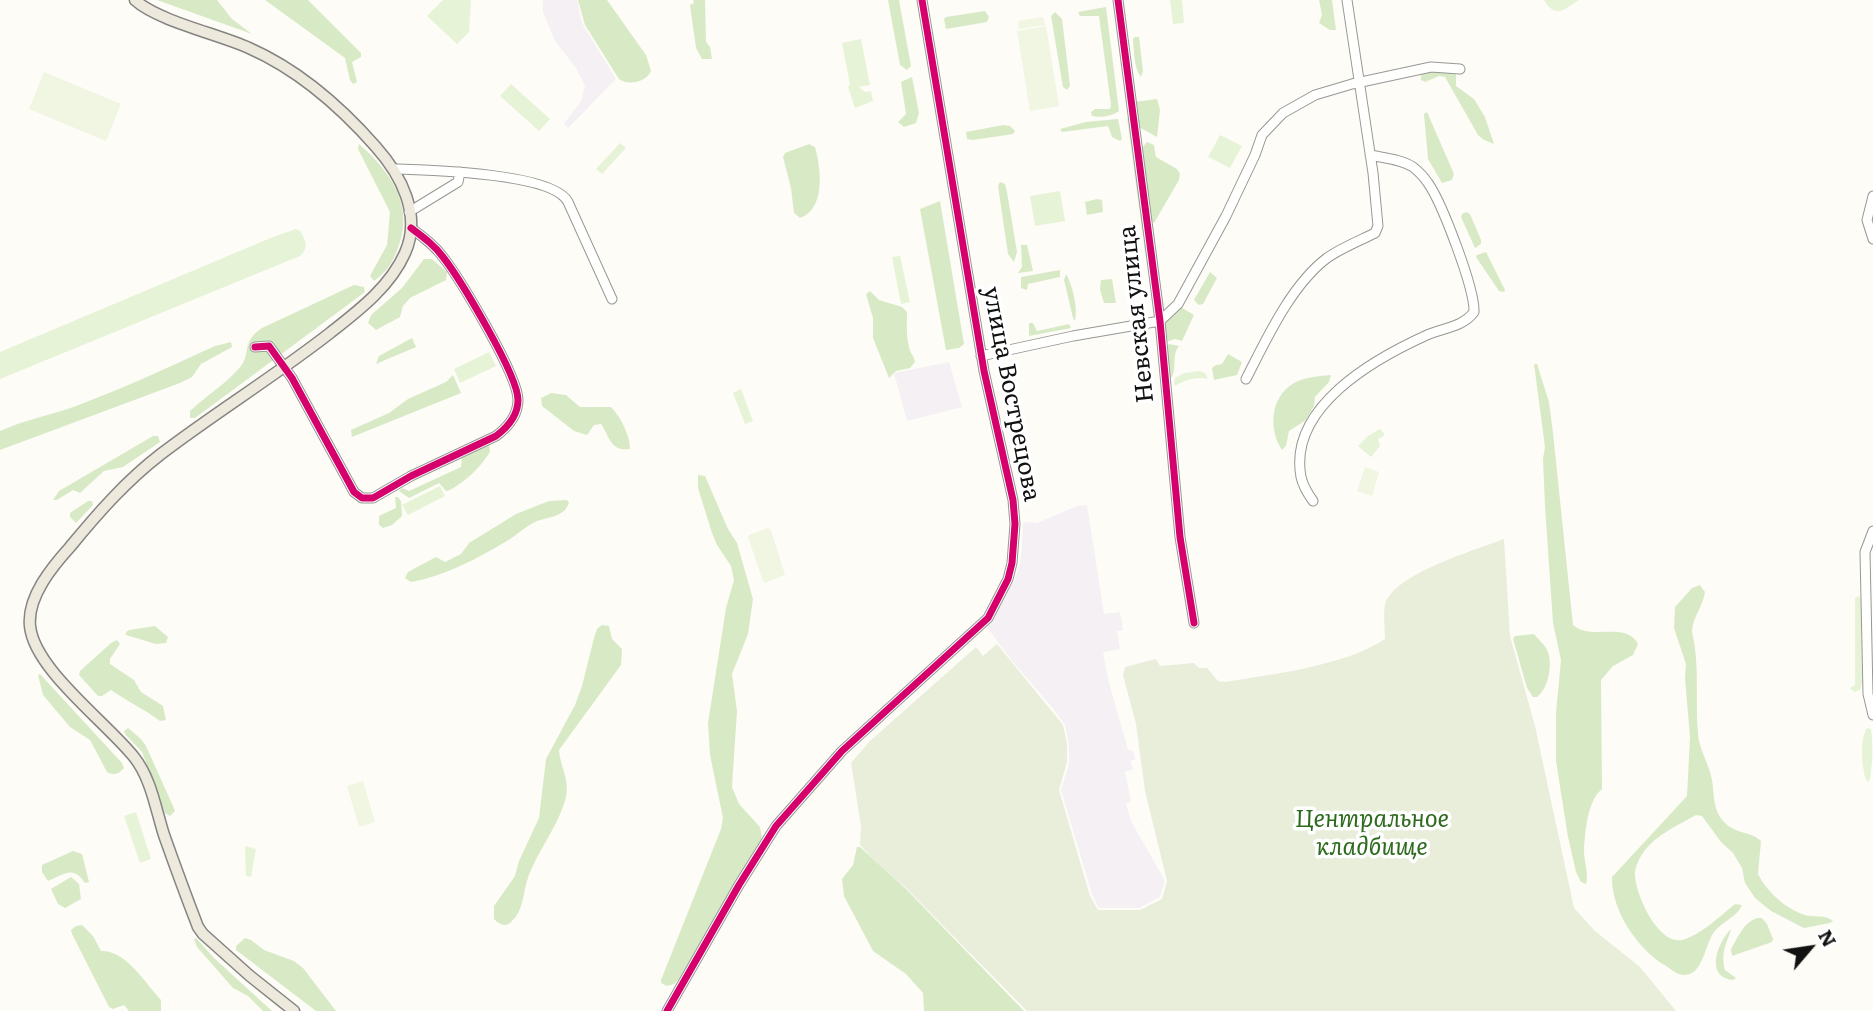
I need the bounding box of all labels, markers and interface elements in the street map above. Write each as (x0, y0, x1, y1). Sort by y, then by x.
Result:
street label: Невская улица (1113, 224, 1161, 404)
street label: улица Вострецова (976, 284, 1046, 504)
park label: Центральное кладбище (1295, 806, 1449, 862)
north arrow (1775, 913, 1845, 983)
text: N (1812, 924, 1844, 952)

